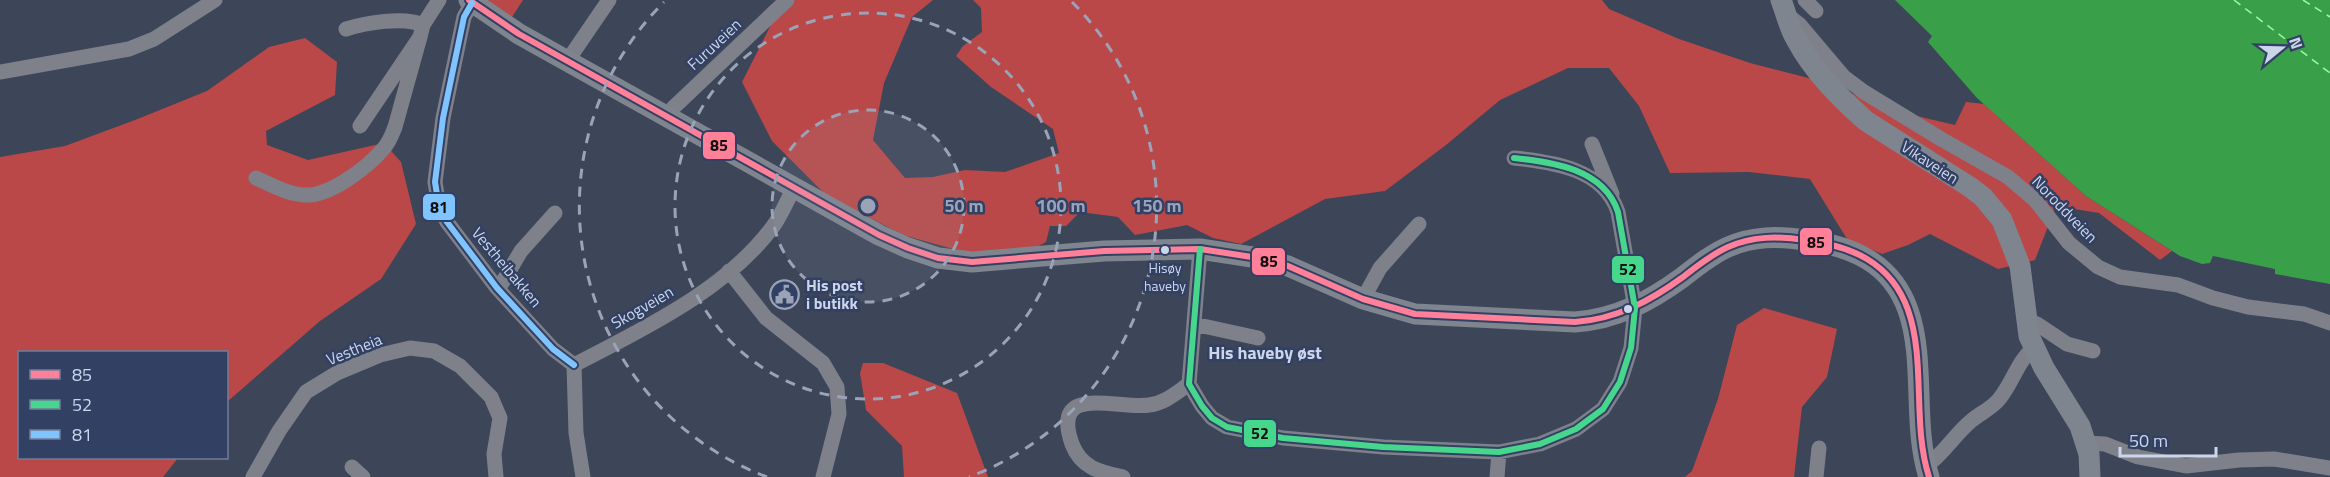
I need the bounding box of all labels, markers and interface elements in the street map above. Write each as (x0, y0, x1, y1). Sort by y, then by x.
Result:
street label: Furuveien (682, 13, 746, 75)
north arrow (2252, 18, 2312, 78)
text: N (2283, 34, 2309, 52)
line badge: 85 (702, 131, 736, 160)
text: 85 (710, 133, 728, 157)
street label: Vikaveien (1897, 134, 1963, 190)
street label: Noroddveien (2027, 170, 2103, 248)
text: 50 m (944, 192, 984, 219)
text: 100 m (1036, 192, 1086, 219)
text: 150 m (1132, 192, 1182, 219)
line badge: 81 (422, 193, 456, 221)
text: 81 (430, 195, 448, 219)
centre of rings (858, 196, 878, 216)
street label: Vestheibakken (466, 222, 548, 312)
line badge: 85 (1799, 227, 1833, 256)
text: 85 (1807, 230, 1825, 254)
marker: Hisøy haveby (1159, 244, 1171, 256)
line badge: 85 (1251, 247, 1286, 276)
text: 85 (1260, 249, 1278, 273)
line badge: 52 (1611, 255, 1645, 284)
place label: Hisøy haveby (1144, 257, 1186, 296)
text: 52 (1619, 257, 1637, 281)
place label: His post i butikk (806, 273, 863, 315)
public building icon: His post i butikk (769, 278, 801, 310)
street label: Skogveien (606, 279, 678, 335)
unlabelled marker (1622, 303, 1634, 315)
street label: Vestheia (323, 327, 385, 371)
district label: His haveby øst (1208, 339, 1322, 366)
legend (18, 351, 228, 459)
text: 85 (72, 361, 92, 388)
text: 52 (72, 391, 92, 418)
line badge: 52 (1243, 419, 1277, 448)
scale bar (2120, 420, 2216, 458)
text: 81 (72, 421, 92, 448)
text: 52 (1251, 421, 1269, 445)
text: 50 m (2129, 427, 2168, 454)

